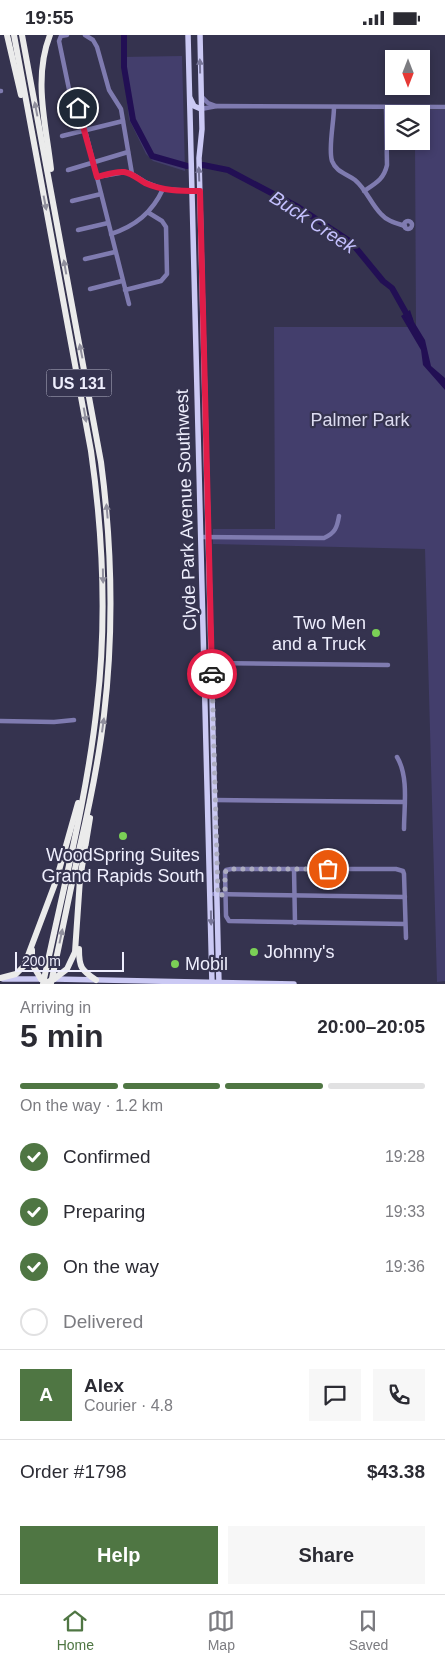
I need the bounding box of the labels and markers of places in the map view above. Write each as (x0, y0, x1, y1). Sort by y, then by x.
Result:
pin (57, 87, 99, 129)
place label: Two Men and a Truck (272, 613, 367, 654)
marker: Two Men and a Truck (370, 627, 382, 639)
marker: WoodSpring Suites Grand Rapids South (117, 830, 129, 842)
place label: WoodSpring Suites Grand Rapids South (41, 845, 205, 886)
pin (307, 848, 349, 890)
place label: Johnny's (264, 942, 334, 962)
marker: Johnny's (248, 946, 260, 958)
place label: Mobil (185, 954, 228, 974)
marker: Mobil (169, 958, 181, 970)

